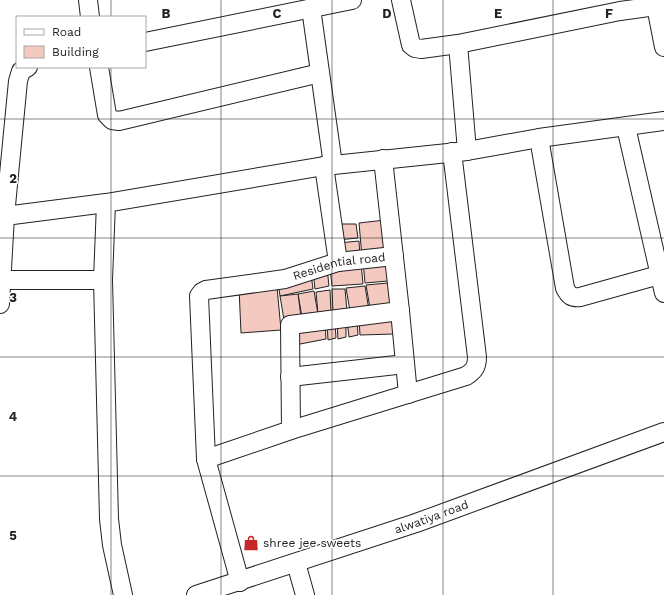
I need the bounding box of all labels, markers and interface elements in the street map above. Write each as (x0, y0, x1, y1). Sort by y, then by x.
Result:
text: B (162, 6, 171, 21)
text: C (273, 6, 282, 21)
text: D (382, 6, 392, 21)
text: E (494, 6, 502, 21)
text: F (605, 6, 613, 21)
legend (16, 16, 146, 68)
text: Road (52, 25, 81, 39)
text: Building (52, 45, 99, 59)
text: 2 (9, 171, 17, 186)
street label: Residential road (291, 250, 386, 283)
text: 3 (9, 290, 17, 305)
text: 4 (9, 409, 18, 424)
street label: alwatiya road (393, 497, 470, 537)
text: 5 (9, 528, 17, 543)
shop icon: shree jee sweets (242, 534, 260, 552)
place label: shree jee sweets (263, 536, 361, 550)

